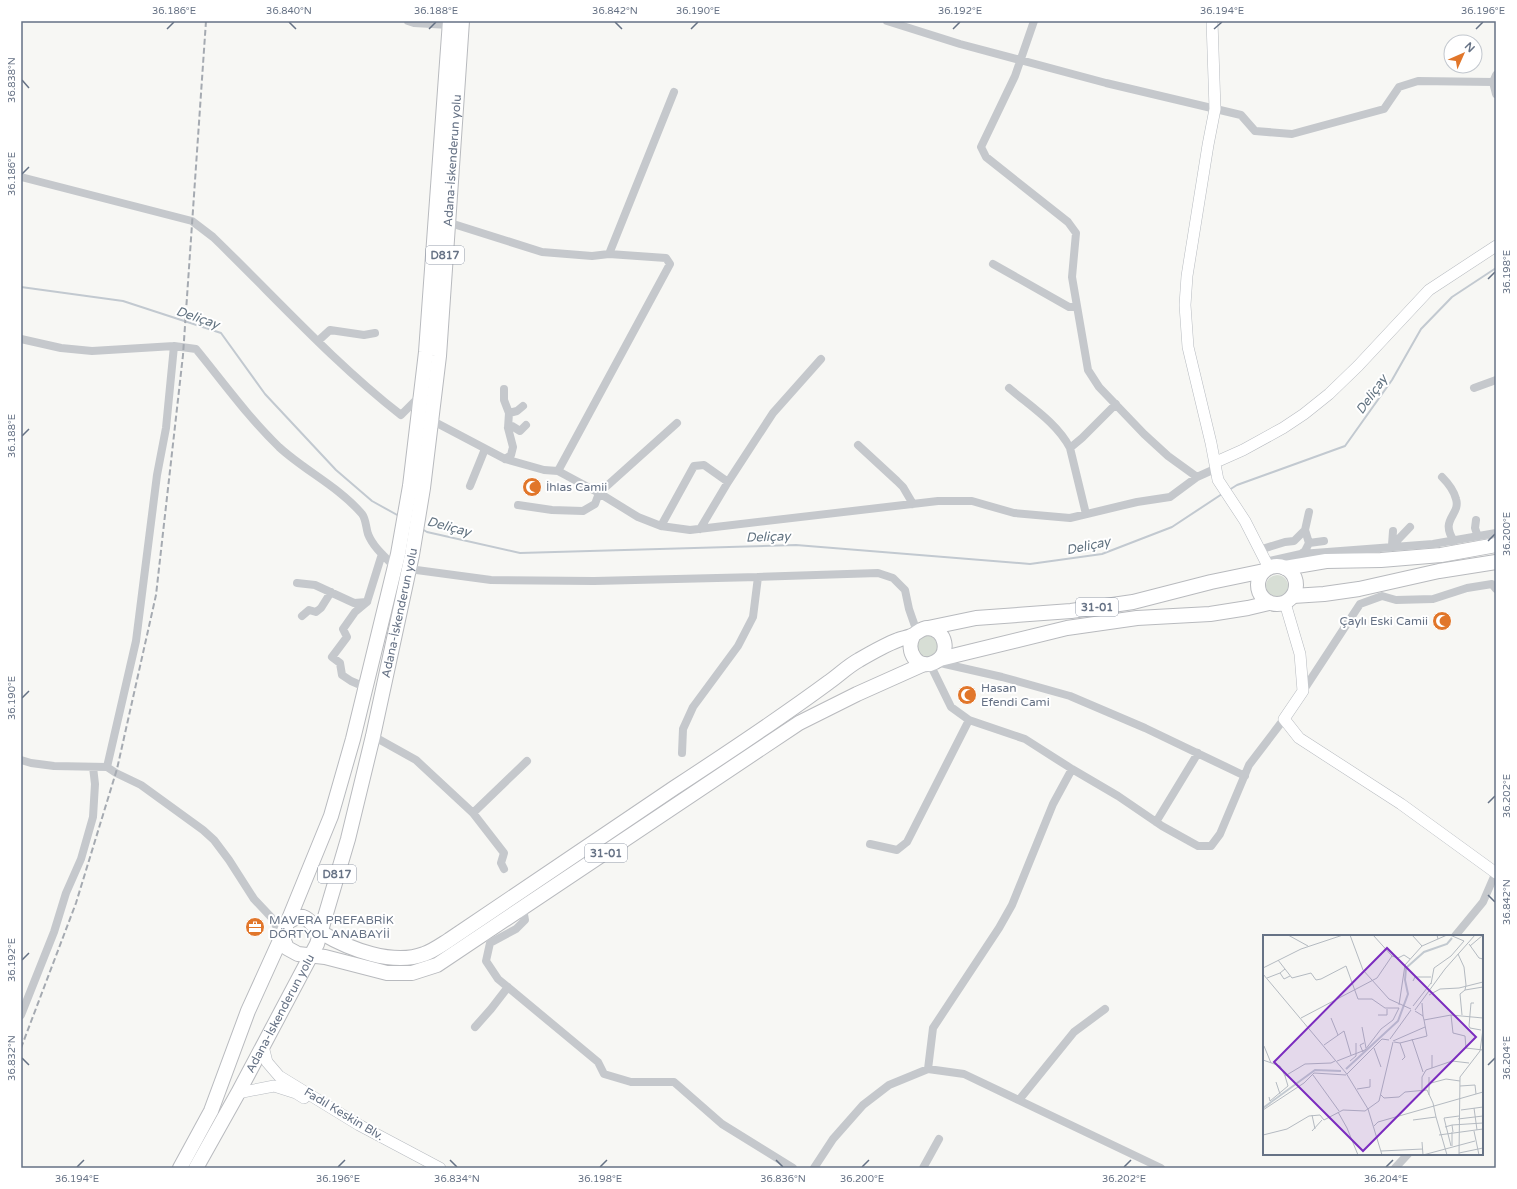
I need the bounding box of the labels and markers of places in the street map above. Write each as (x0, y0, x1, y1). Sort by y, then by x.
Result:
mosque icon: İhlas Camii (521, 476, 543, 498)
place label: İhlas Camii (546, 480, 607, 494)
mosque icon: Çaylı Eski Camii (1431, 610, 1453, 632)
place label: Çaylı Eski Camii (1339, 614, 1428, 628)
place label: Hasan Efendi Cami (981, 681, 1050, 709)
mosque icon: Hasan Efendi Cami (956, 684, 978, 706)
place label: MAVERA PREFABRİK DÖRTYOL ANABAYİİ (269, 913, 394, 941)
office icon: MAVERA PREFABRİK DÖRTYOL ANABAYİİ (244, 916, 266, 938)

